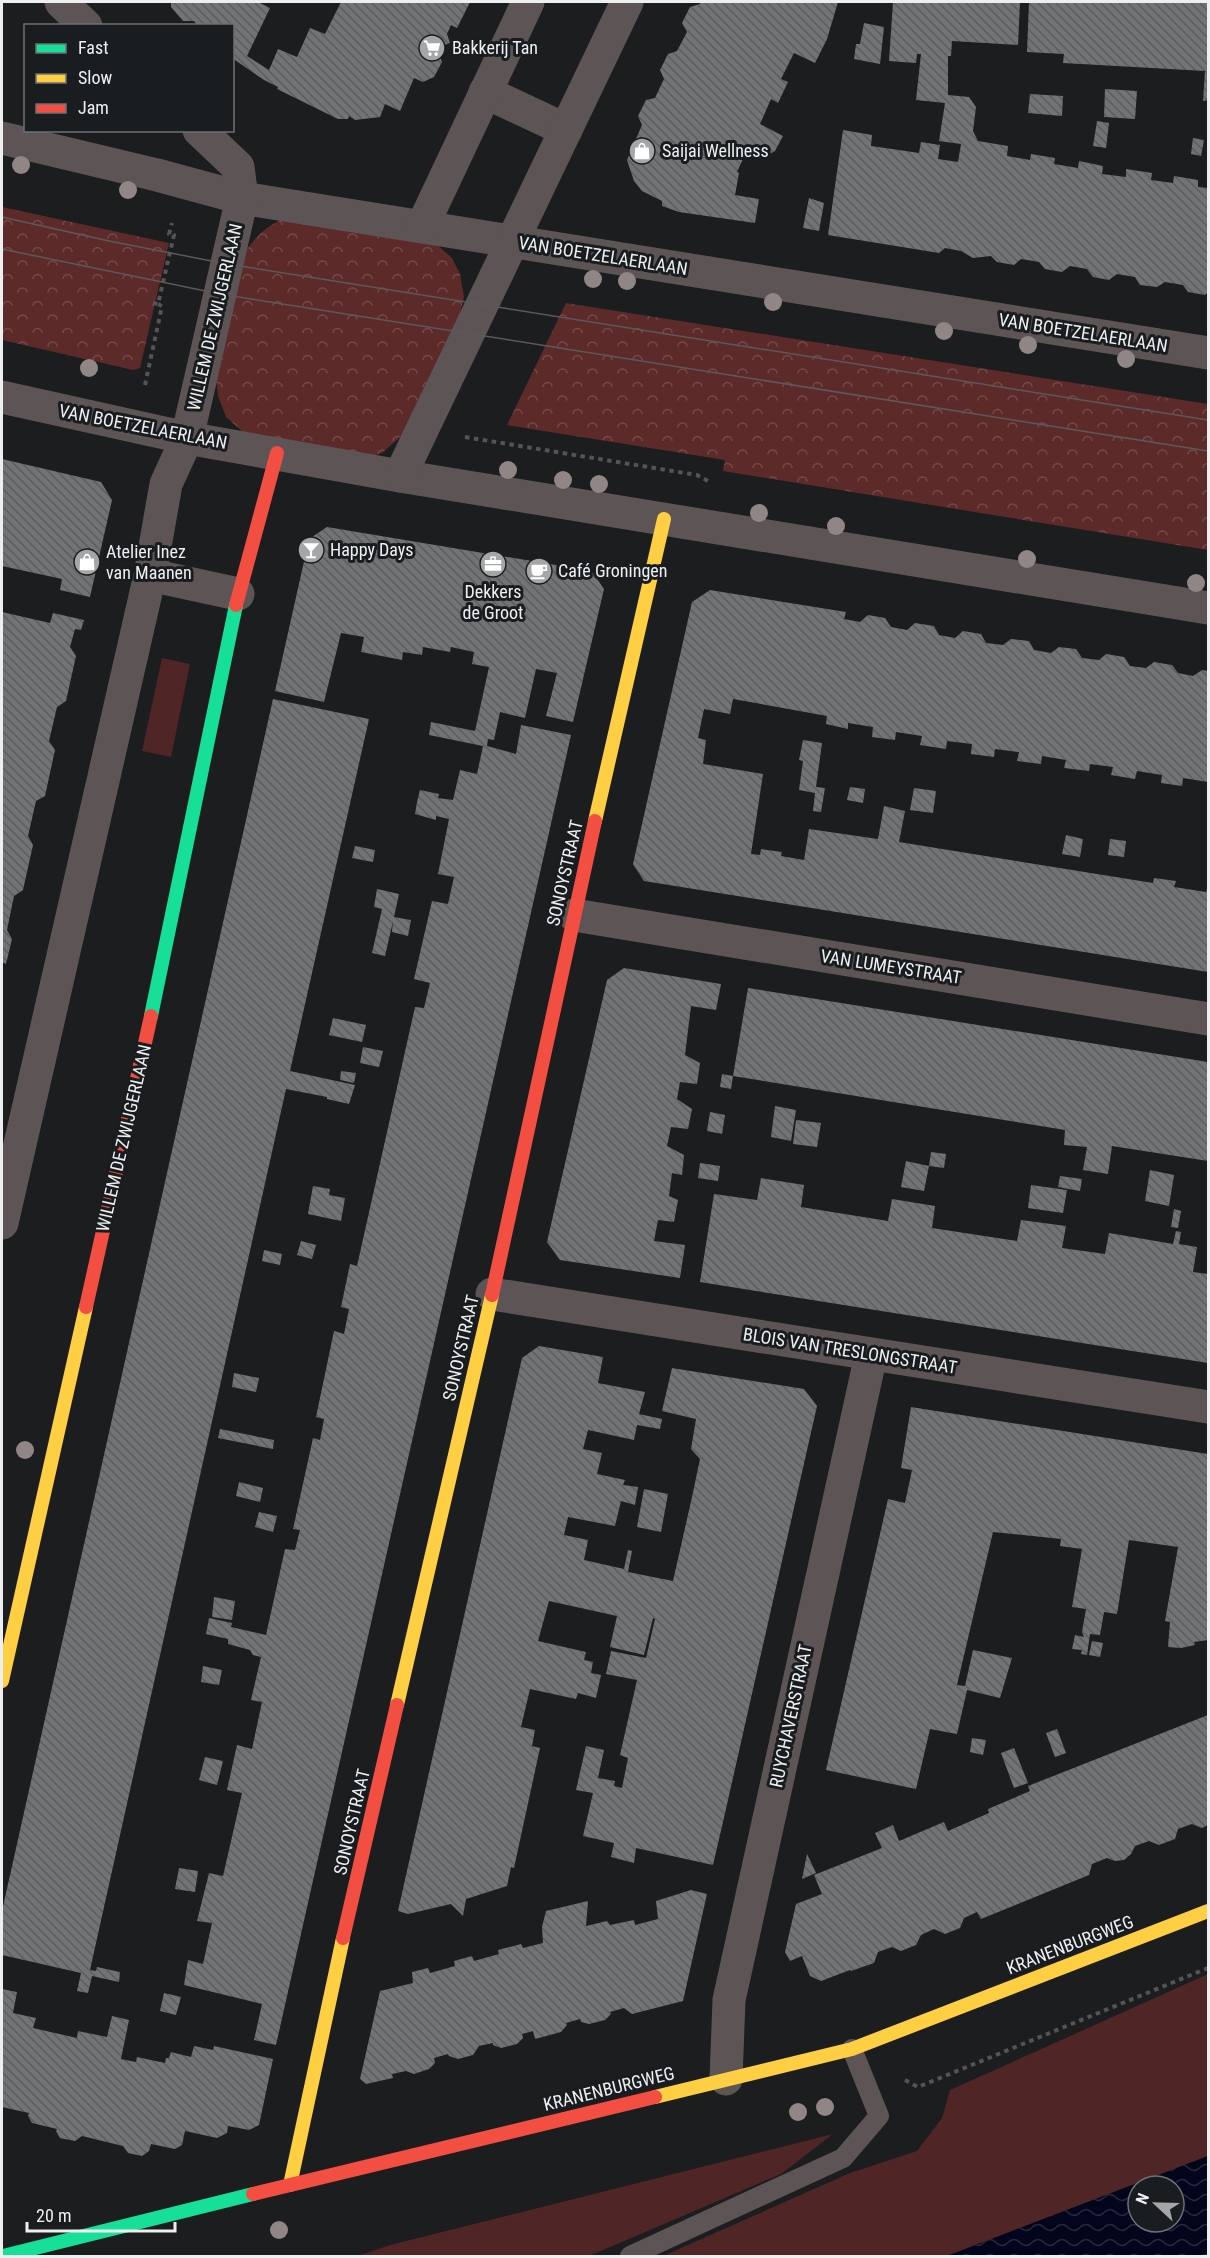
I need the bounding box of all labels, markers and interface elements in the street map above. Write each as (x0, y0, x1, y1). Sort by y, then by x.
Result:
legend (24, 24, 234, 132)
supermarket icon: Bakkerij Tan (417, 33, 447, 63)
text: Fast (78, 37, 109, 58)
place label: Bakkerij Tan (452, 37, 538, 58)
text: Slow (78, 67, 113, 88)
text: Jam (78, 97, 109, 118)
shop icon: Saijai Wellness (627, 136, 657, 166)
place label: Saijai Wellness (662, 140, 769, 161)
street label: WILLEM DE ZWIJGERLAAN (183, 221, 246, 413)
street label: VAN BOETZELAERLAAN (517, 232, 689, 279)
street label: VAN BOETZELAERLAAN (997, 309, 1169, 356)
street label: VAN BOETZELAERLAAN (57, 400, 229, 453)
bar icon: Happy Days (296, 535, 326, 565)
place label: Happy Days (330, 539, 414, 560)
place label: Atelier Inez van Maanen (106, 541, 192, 583)
shop icon: Atelier Inez van Maanen (72, 547, 102, 577)
office icon: Dekkers de Groot (478, 549, 508, 579)
cafe icon: Café Groningen (524, 556, 554, 586)
place label: Café Groningen (558, 560, 667, 581)
place label: Dekkers de Groot (463, 581, 523, 623)
street label: SONOYSTRAAT (542, 818, 587, 928)
street label: VAN LUMEYSTRAAT (819, 945, 963, 988)
street label: WILLEM DE ZWIJGERLAAN (92, 1042, 155, 1234)
street label: SONOYSTRAAT (438, 1293, 483, 1403)
street label: BLOIS VAN TRESLONGSTRAAT (742, 1323, 959, 1378)
street label: RUYCHAVERSTRAAT (765, 1642, 816, 1789)
street label: SONOYSTRAAT (329, 1767, 374, 1877)
street label: KRANENBURGWEG (1003, 1911, 1136, 1978)
street label: KRANENBURGWEG (541, 2062, 677, 2115)
north arrow (1126, 2174, 1186, 2234)
text: N (1132, 2190, 1153, 2207)
scale bar (27, 2195, 176, 2233)
text: 20 m (36, 2205, 71, 2226)

